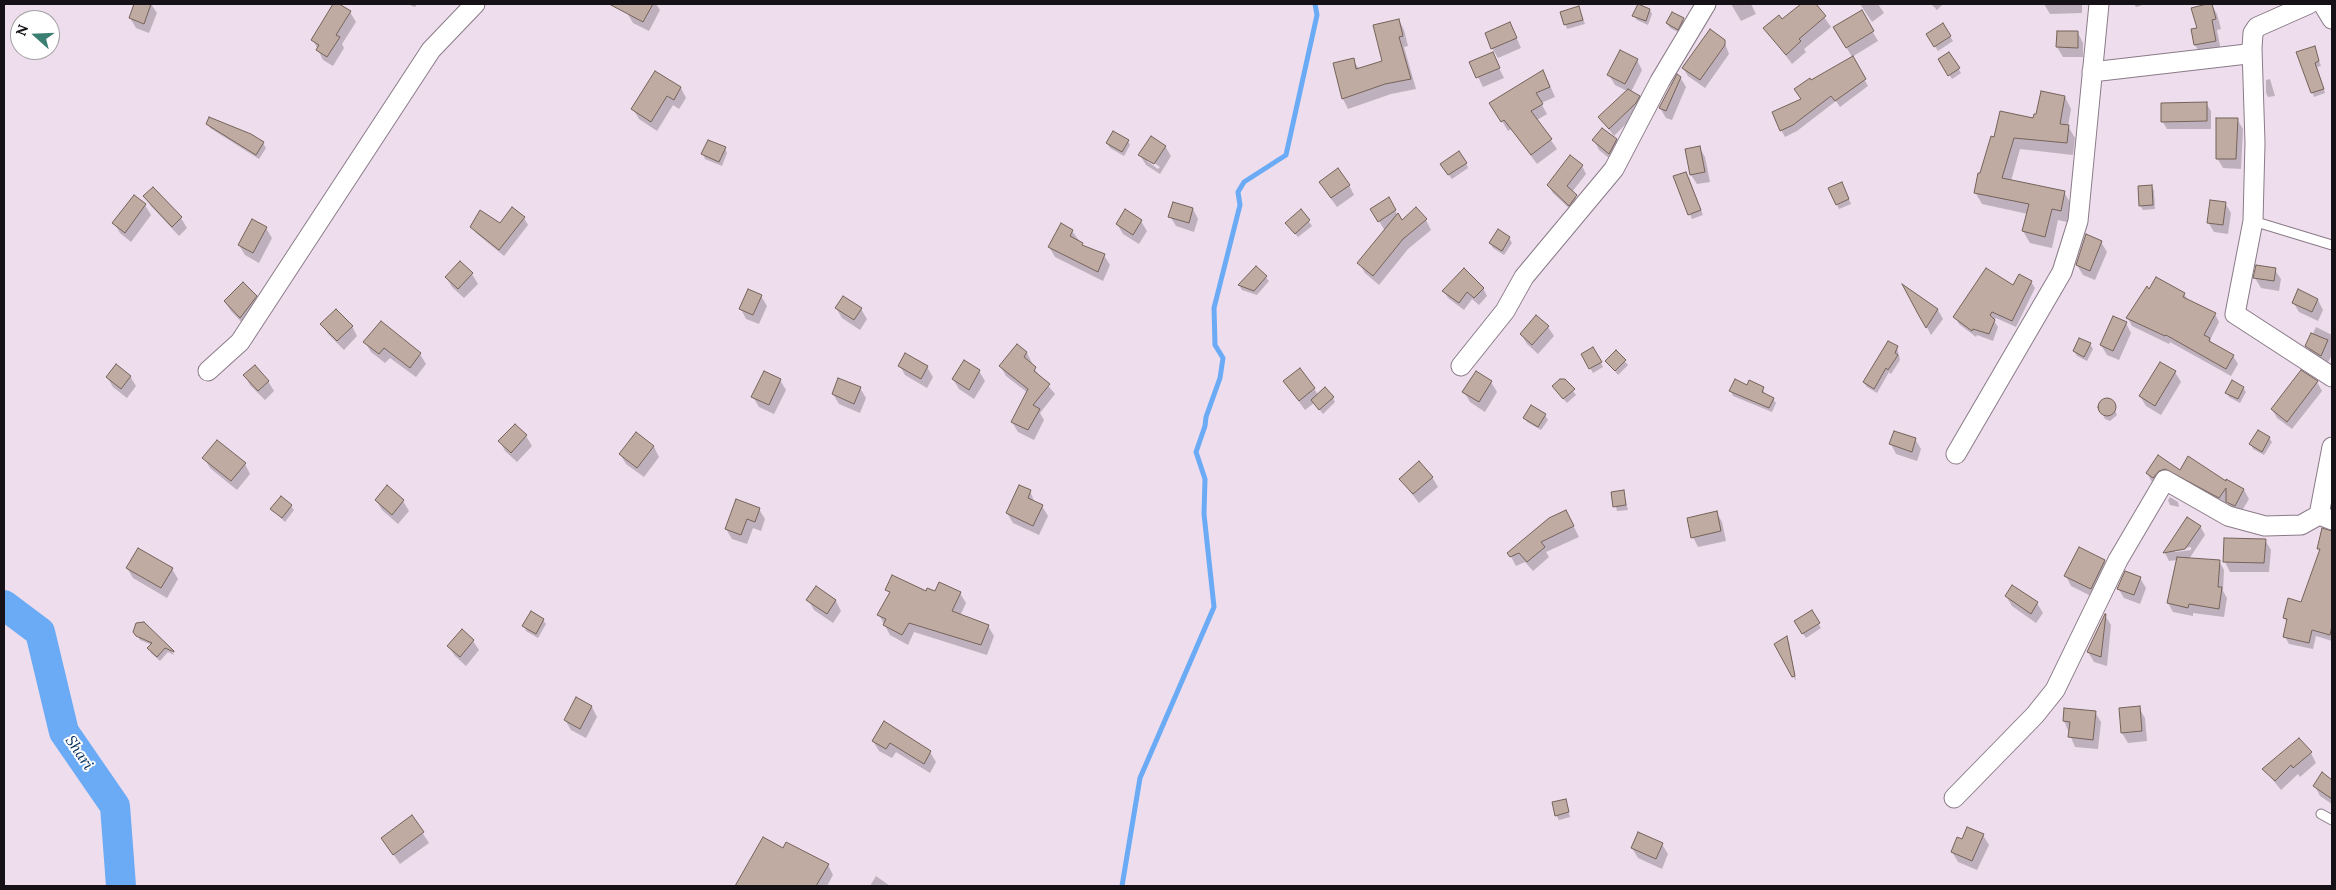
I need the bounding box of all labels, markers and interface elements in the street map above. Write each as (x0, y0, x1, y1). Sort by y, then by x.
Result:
north arrow (10, 10, 60, 60)
text: N (12, 22, 32, 38)
water label: Shari (61, 733, 97, 773)

